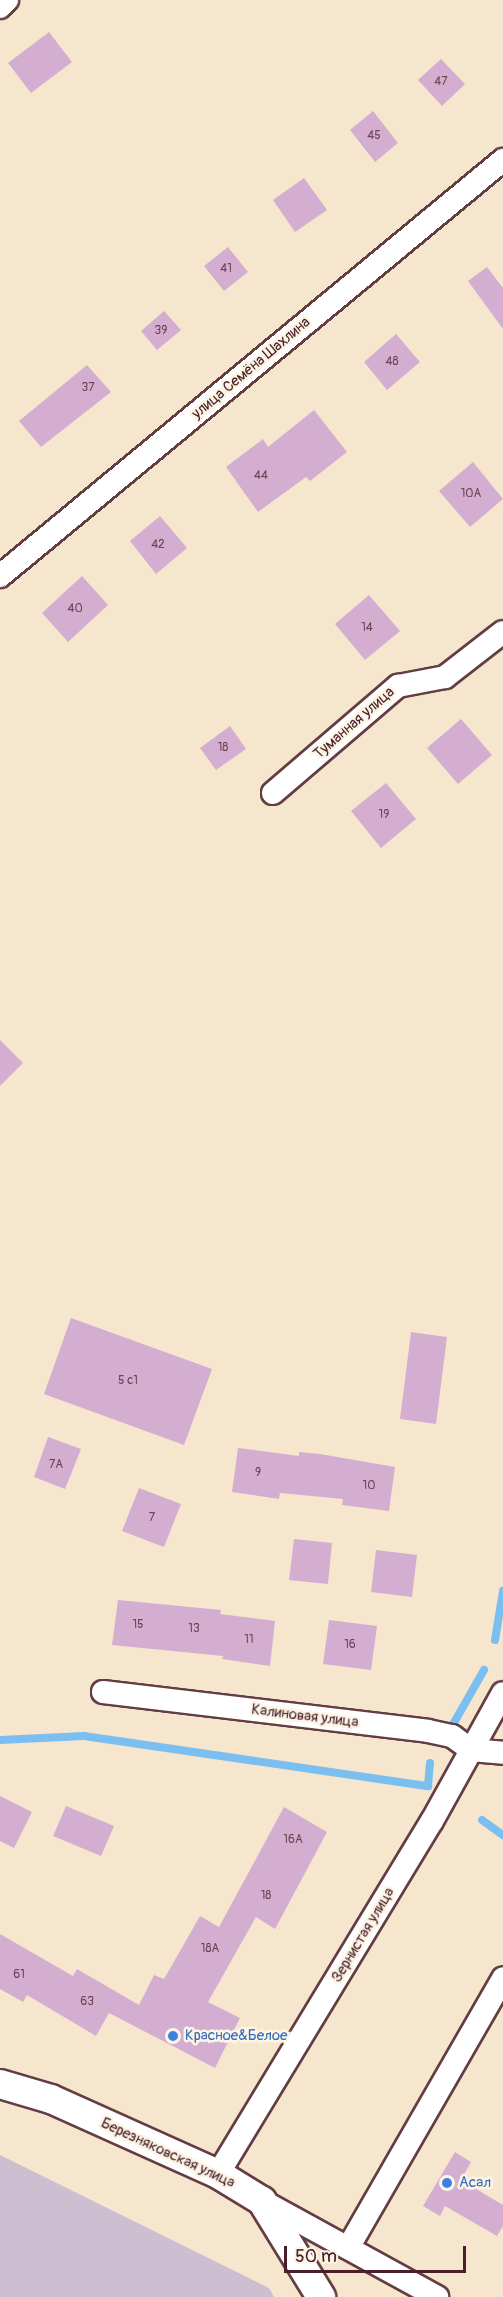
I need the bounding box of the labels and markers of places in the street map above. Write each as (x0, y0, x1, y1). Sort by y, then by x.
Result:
place label: Красное&Белое (185, 2027, 287, 2045)
marker: Красное&Белое (166, 2029, 180, 2043)
place label: Асал (459, 2174, 491, 2192)
marker: Асал (440, 2176, 454, 2190)

